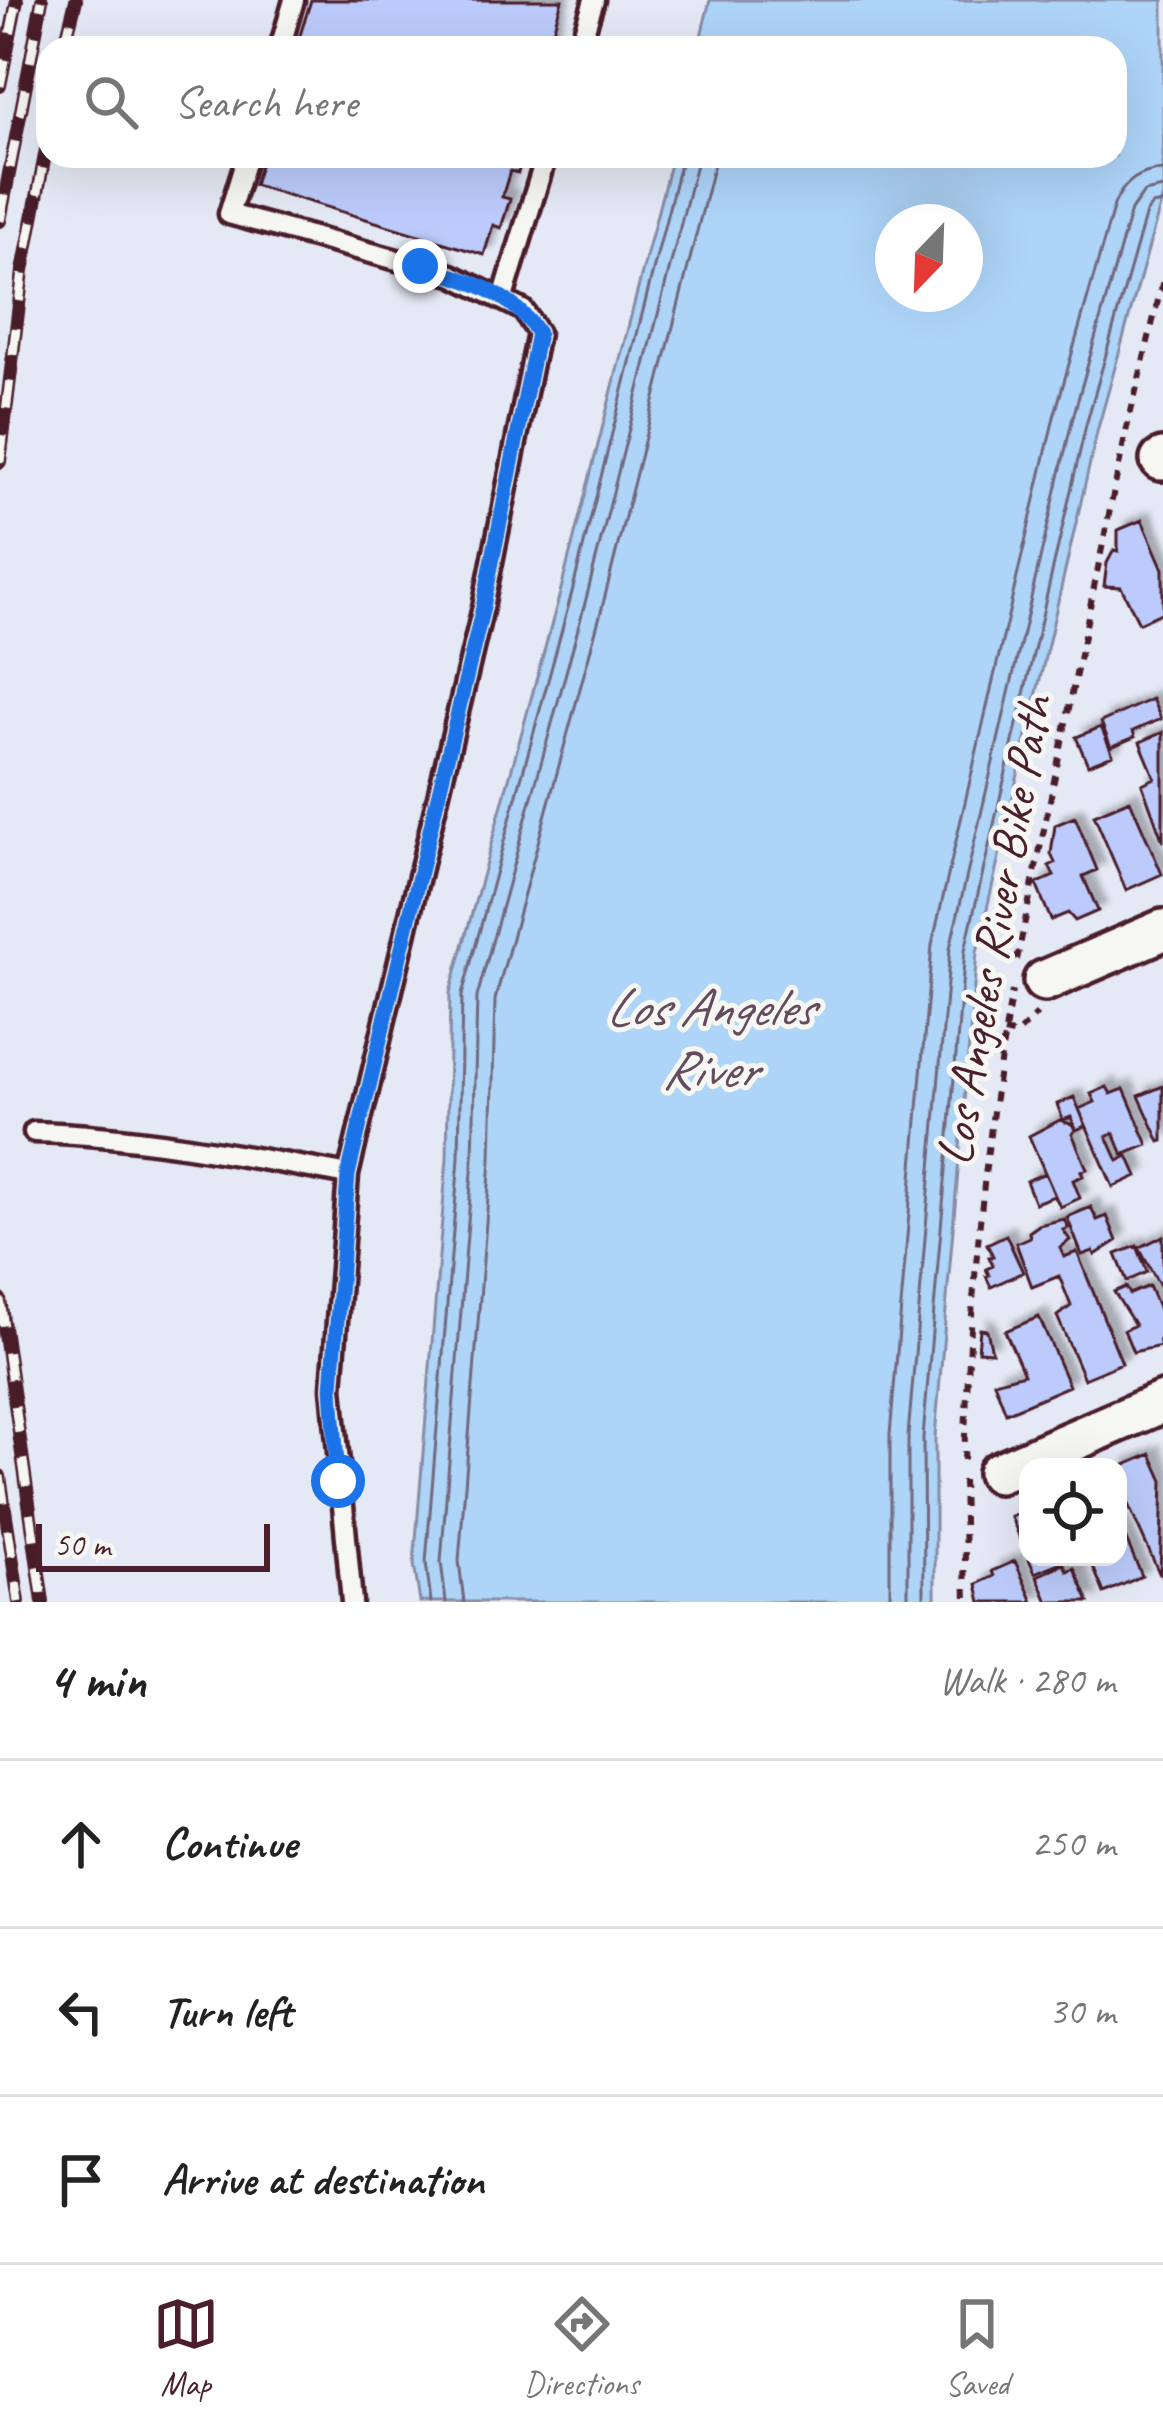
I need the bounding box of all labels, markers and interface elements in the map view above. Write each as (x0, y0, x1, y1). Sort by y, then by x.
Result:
search box (36, 36, 1127, 168)
icon: search (78, 69, 144, 135)
text: Search here (174, 74, 357, 131)
north arrow (875, 204, 983, 312)
route end (393, 239, 447, 293)
street label: Los Angeles River Bike Path (921, 688, 1067, 1170)
water label: Los Angeles River (606, 973, 821, 1103)
route start (311, 1454, 365, 1508)
map controls (1019, 1458, 1127, 1566)
button: locate (1019, 1458, 1127, 1566)
scale bar (36, 1518, 270, 1571)
text: 50 m (54, 1524, 110, 1566)
text: 4 min (48, 1648, 146, 1712)
text: Walk · 280 m (939, 1656, 1115, 1705)
icon: ahead (48, 1811, 114, 1877)
text: Continue (162, 1815, 296, 1872)
text: 250 m (1031, 1819, 1115, 1868)
icon: left (48, 1979, 114, 2045)
text: Turn left (162, 1983, 292, 2040)
text: 30 m (1049, 1987, 1115, 2036)
icon: arrive (48, 2147, 114, 2213)
text: Arrive at destination (162, 2151, 484, 2208)
tab: Map (153, 2291, 219, 2405)
tab: Directions (524, 2291, 639, 2405)
tab: Saved (944, 2291, 1010, 2405)

